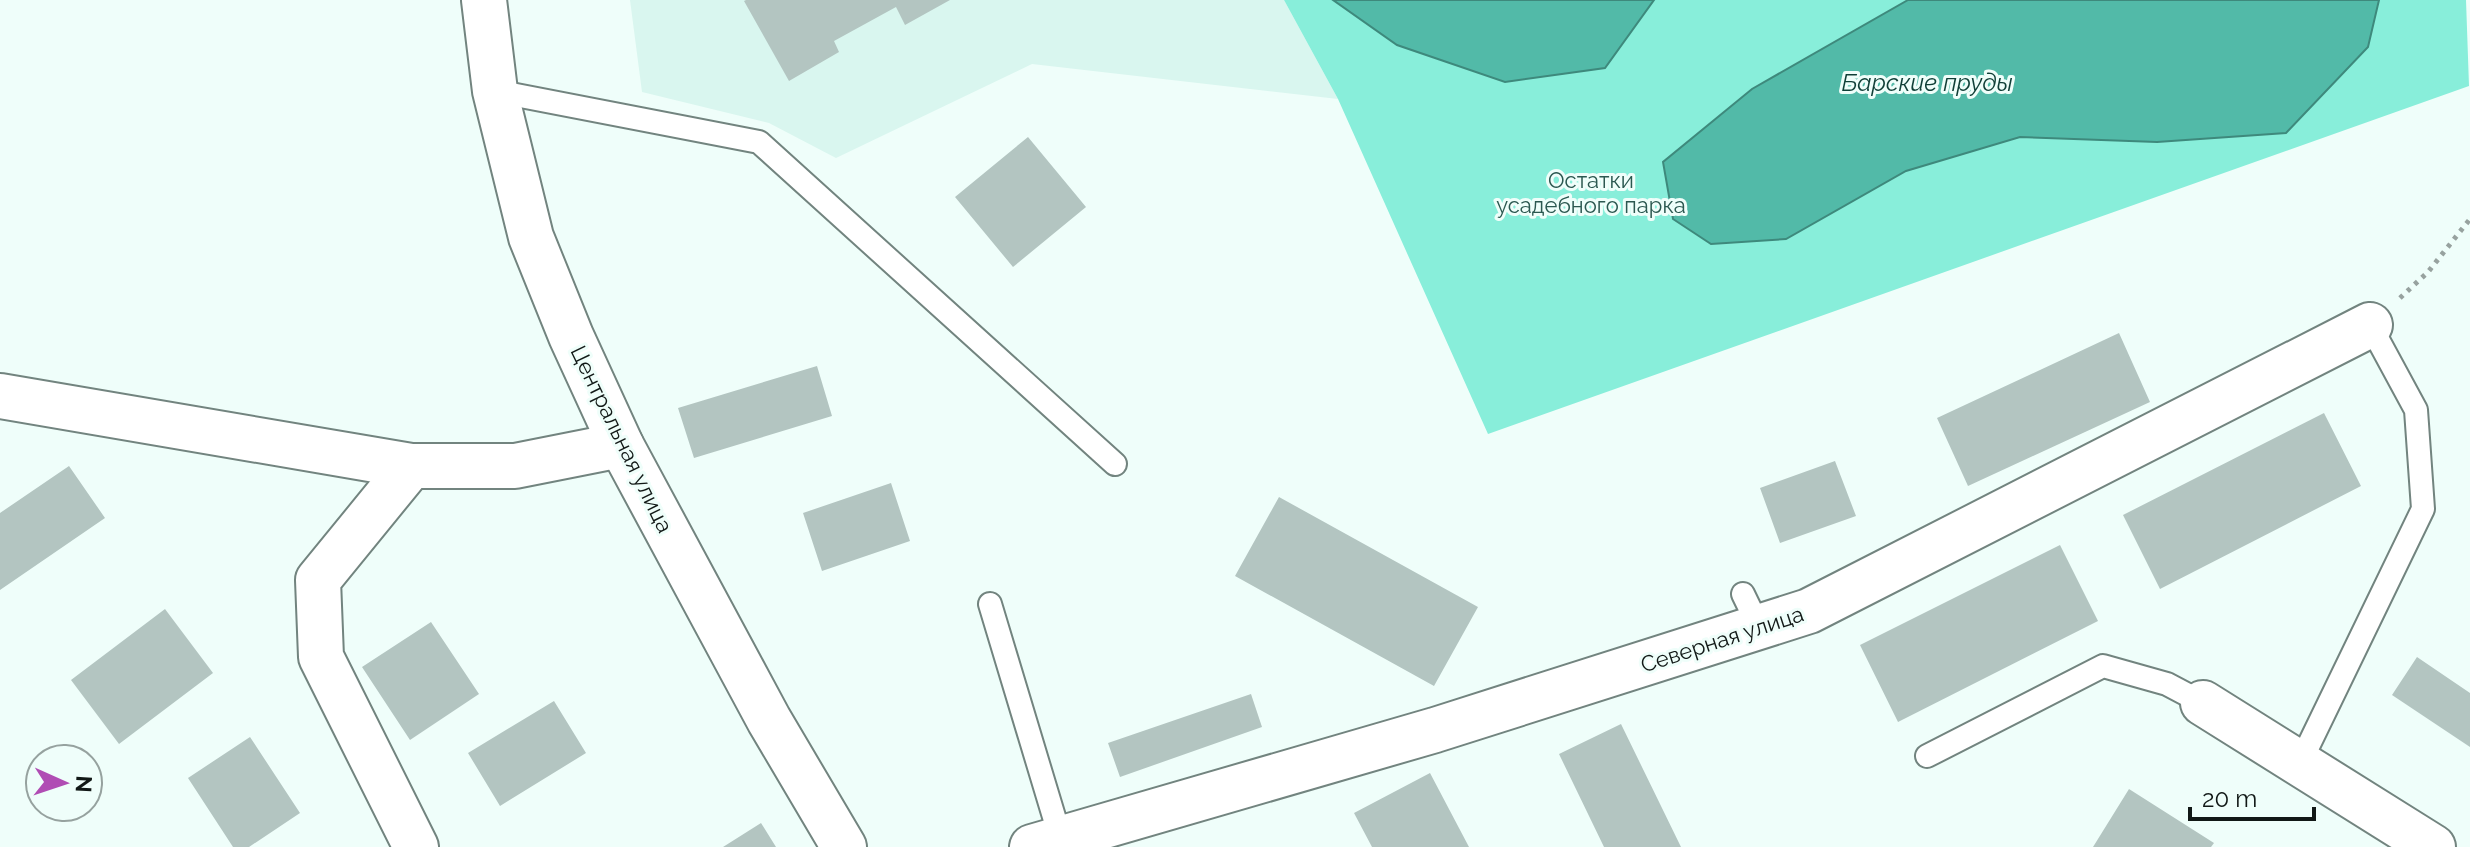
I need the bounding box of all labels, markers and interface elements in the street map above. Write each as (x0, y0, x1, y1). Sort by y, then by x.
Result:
water label: Барские пруды (1841, 68, 2013, 97)
park label: Остатки усадебного парка (1496, 167, 1686, 218)
street label: Центральная улица (565, 341, 679, 537)
street label: Северная улица (1637, 600, 1807, 678)
north arrow (24, 743, 104, 823)
scale bar (2190, 771, 2314, 821)
text: N (71, 775, 97, 793)
text: 20 m (2202, 784, 2257, 813)

